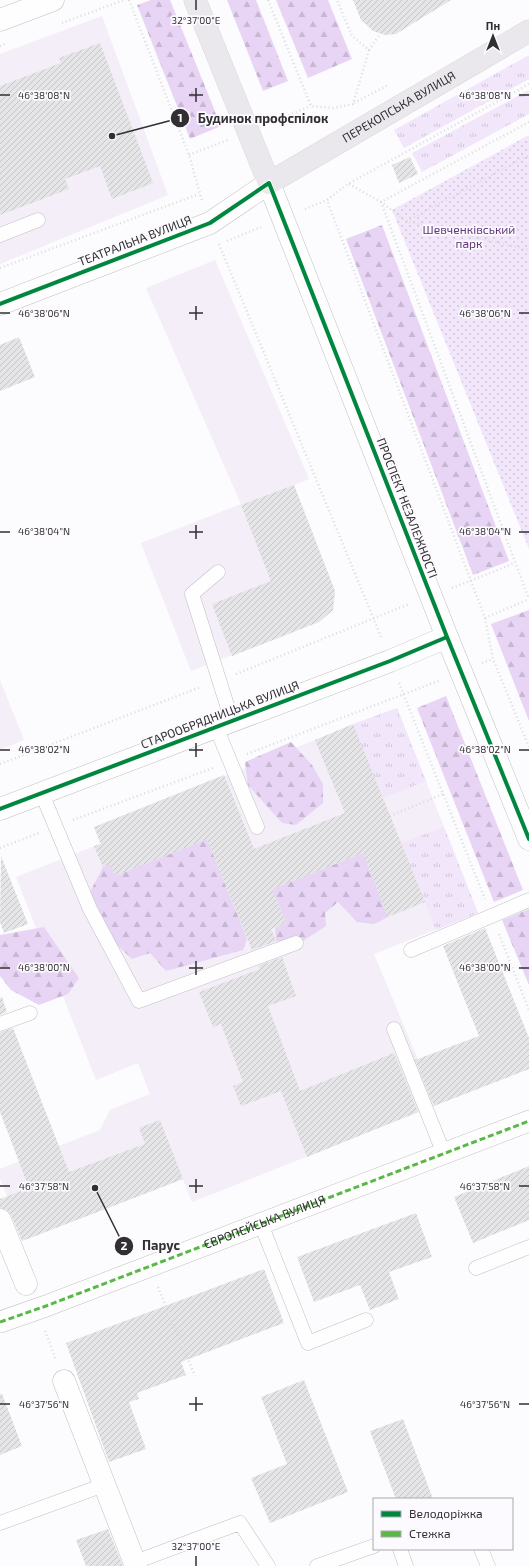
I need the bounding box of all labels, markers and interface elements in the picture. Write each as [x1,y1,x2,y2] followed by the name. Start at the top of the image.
[172,14,221,26] text: 32°37'00"E
[473,16,513,56] north arrow
[486,19,500,32] text: Пн
[339,68,458,145] street label: ПЕРЕКОПСЬКА ВУЛИЦЯ
[18,89,70,101] text: 46°38'08"N
[459,89,511,101] text: 46°38'08"N
[170,105,336,130] callout: Будинок профспілок
[177,110,183,124] text: 1
[198,110,329,126] text: Будинок профспілок
[76,212,193,268] street label: ТЕАТРАЛЬНА ВУЛИЦЯ
[423,222,515,250] park label: Шевченківський парк
[18,307,70,319] text: 46°38'06"N
[459,307,511,319] text: 46°38'06"N
[375,436,441,580] street label: ПРОСПЕКТ НЕЗАЛЕЖНОСТІ
[18,525,70,537] text: 46°38'04"N
[459,525,511,537] text: 46°38'04"N
[138,677,301,751] street label: СТАРООБРЯДНИЦЬКА ВУЛИЦЯ
[18,743,70,755] text: 46°38'02"N
[459,743,511,755] text: 46°38'02"N
[18,961,70,973] text: 46°38'00"N
[459,961,511,973] text: 46°38'00"N
[19,1180,69,1192] text: 46°37'58"N
[460,1180,510,1192] text: 46°37'58"N
[202,1192,327,1251] street label: ЄВРОПЕЙСЬКА ВУЛИЦЯ
[114,1233,188,1258] callout: Парус
[142,1237,180,1253] text: Парус
[121,1238,128,1252] text: 2
[19,1398,69,1410] text: 46°37'56"N
[460,1398,510,1410] text: 46°37'56"N
[373,1498,513,1550] legend
[409,1506,483,1520] text: Велодоріжка
[409,1526,451,1540] text: Стежка
[172,1540,221,1552] text: 32°37'00"E

